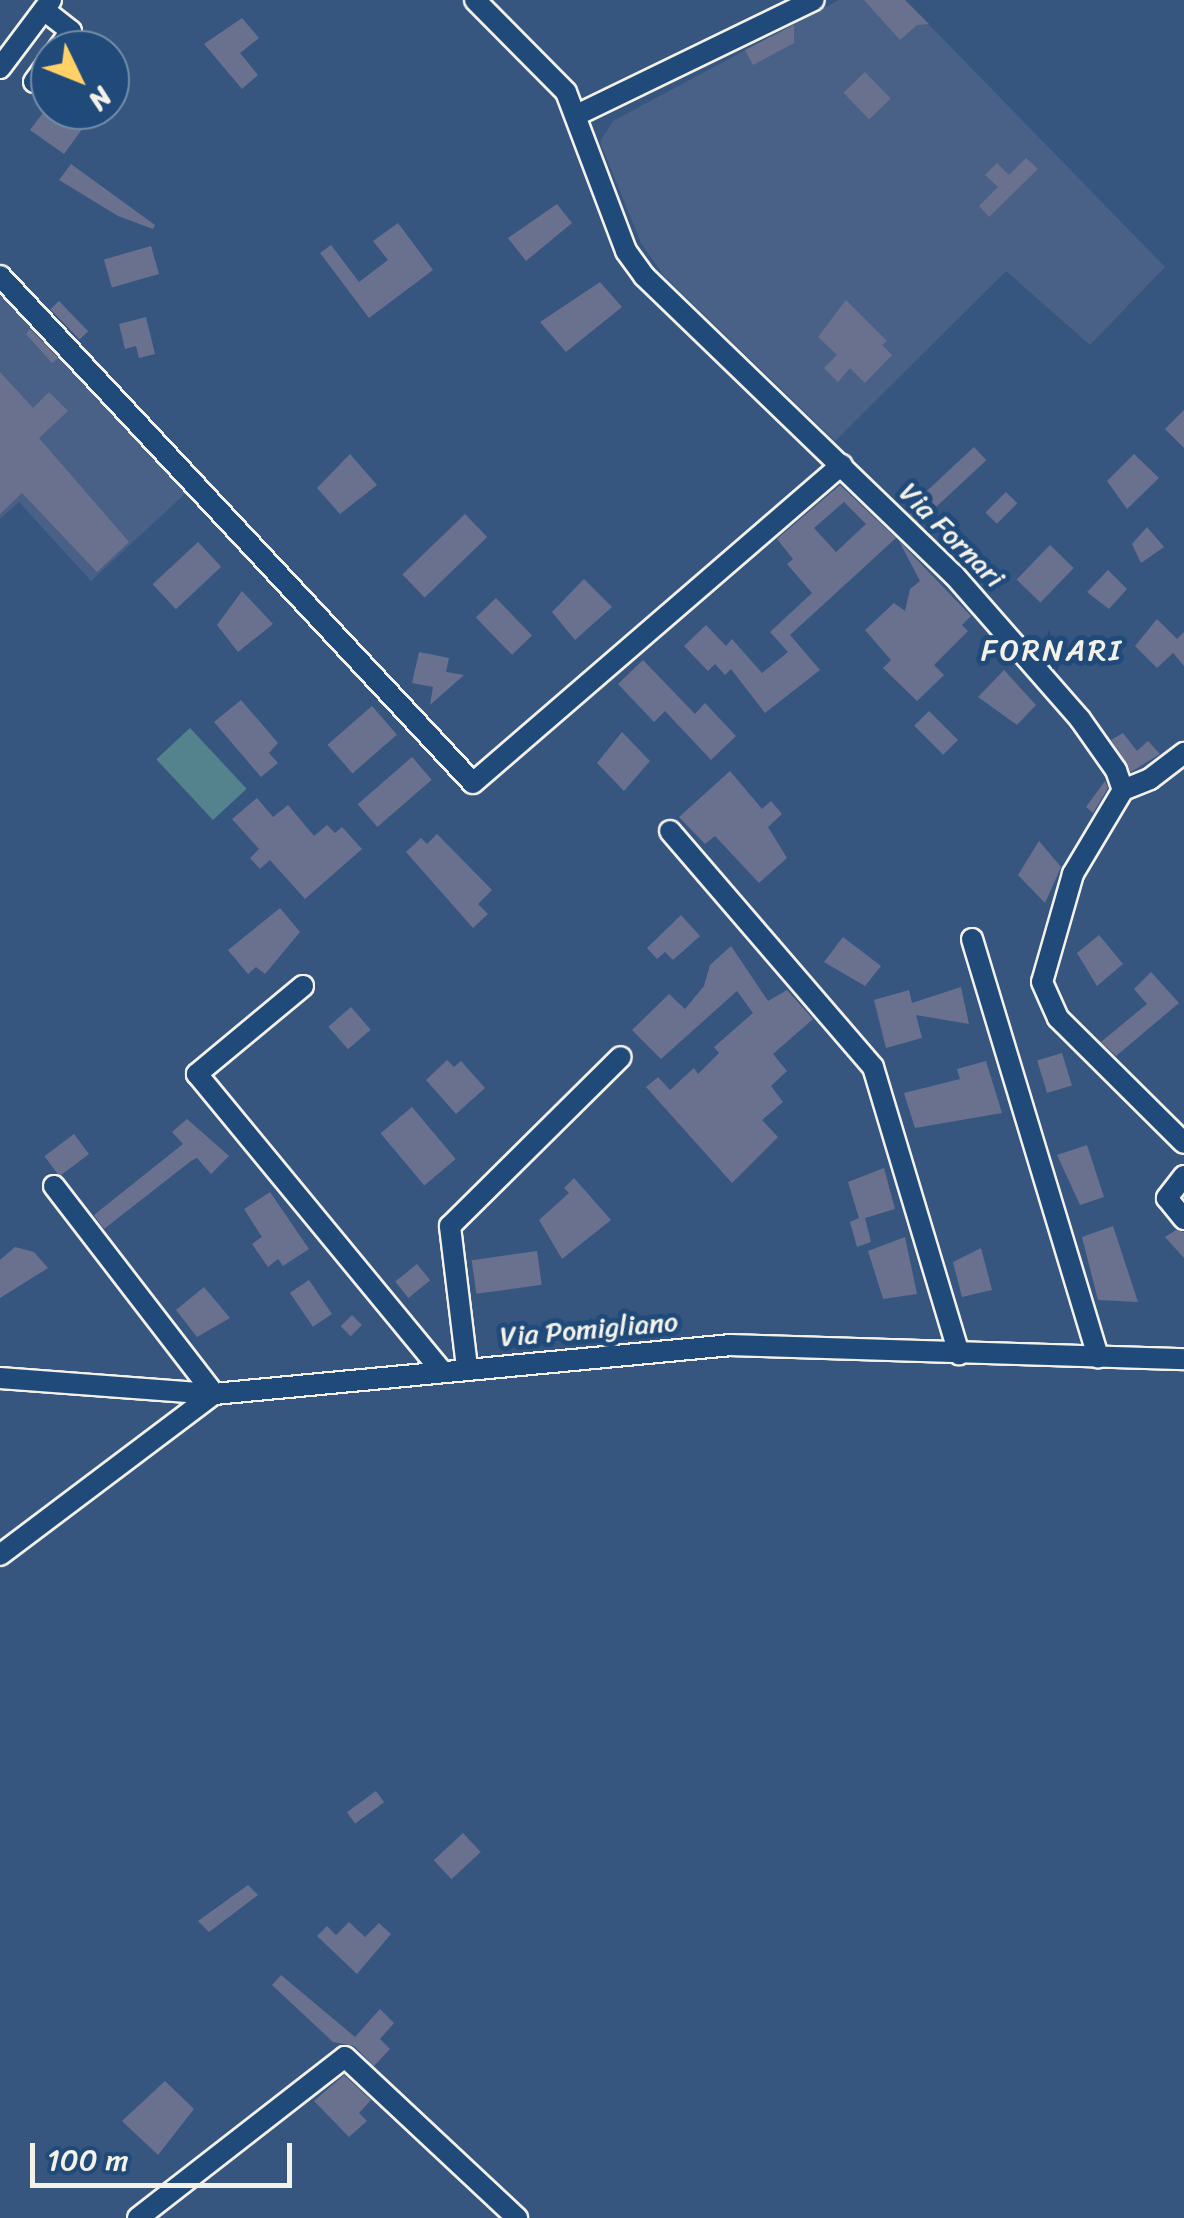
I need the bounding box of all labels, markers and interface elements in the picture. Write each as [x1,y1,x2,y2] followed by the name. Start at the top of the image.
[30,30,130,130] north arrow
[76,76,125,123] text: N
[892,475,1012,595] street label: Via Fornari
[982,632,1122,668] district label: FORNARI
[498,1304,680,1354] street label: Via Pomigliano
[35,2123,298,2185] scale bar
[47,2133,129,2187] text: 100 m

